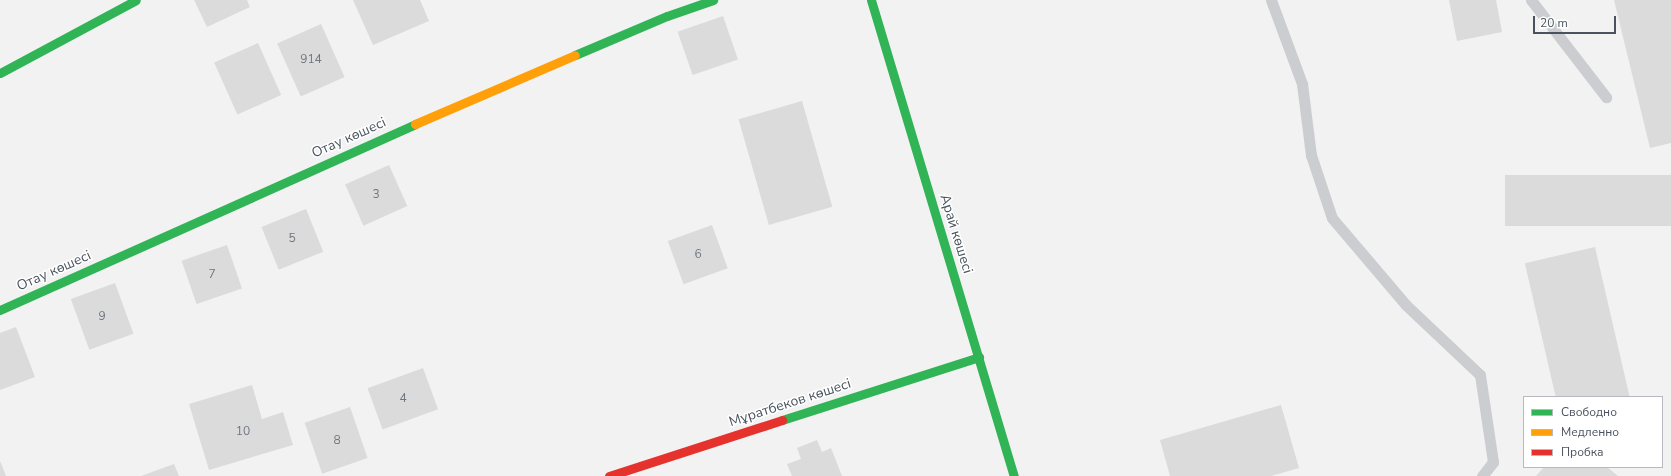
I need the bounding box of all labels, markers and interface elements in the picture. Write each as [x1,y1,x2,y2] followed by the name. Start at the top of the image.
[1535,8,1618,34] scale bar
[1540,15,1568,31] text: 20 m
[300,53,322,67] house number: 914
[309,114,389,162] street label: Отау көшесі
[372,188,380,202] house number: 3
[936,192,976,276] street label: Арай көшесі
[288,232,296,246] house number: 5
[14,247,94,295] street label: Отау көшесі
[694,248,702,262] house number: 6
[208,268,216,282] house number: 7
[98,310,106,324] house number: 9
[727,375,853,431] street label: Мұратбеков көшесі
[399,392,407,406] house number: 4
[1523,396,1663,468] legend
[1561,404,1617,420] text: Свободно
[1561,424,1619,440] text: Медленно
[236,425,250,439] house number: 10
[333,434,341,448] house number: 8
[1561,444,1604,460] text: Пробка

